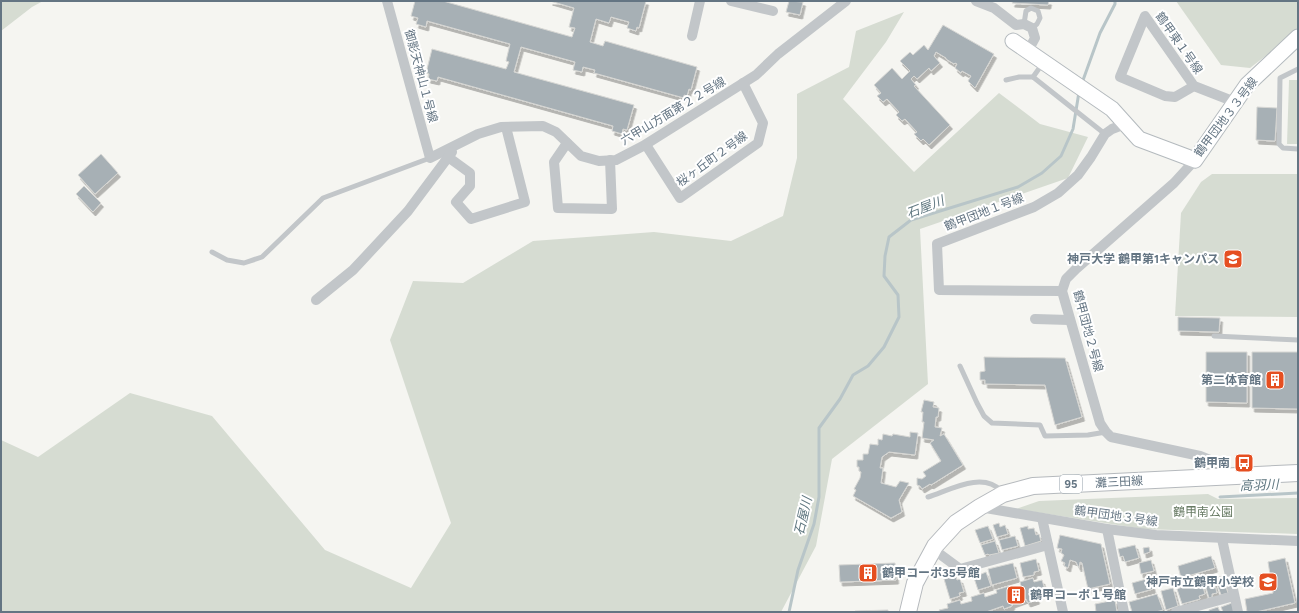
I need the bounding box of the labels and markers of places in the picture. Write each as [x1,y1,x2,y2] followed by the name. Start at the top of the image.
[1222,248,1244,270] school or university icon: 神戸大学 鶴甲第1キャンパス
[1067,252,1219,266] place label: 神戸大学 鶴甲第1キャンパス
[1264,369,1286,391] building icon: 第二体育館
[1201,373,1261,387] place label: 第二体育館
[1233,452,1255,474] bus stop icon: 鶴甲南
[1194,456,1230,470] place label: 鶴甲南
[857,562,879,584] building icon: 鶴甲コーポ35号館
[882,566,980,580] place label: 鶴甲コーポ35号館
[1257,571,1279,593] school or university icon: 神戸市立鶴甲小学校
[1146,575,1254,589] place label: 神戸市立鶴甲小学校
[1005,584,1027,606] building icon: 鶴甲コーポ１号館
[1030,588,1126,602] place label: 鶴甲コーポ１号館

